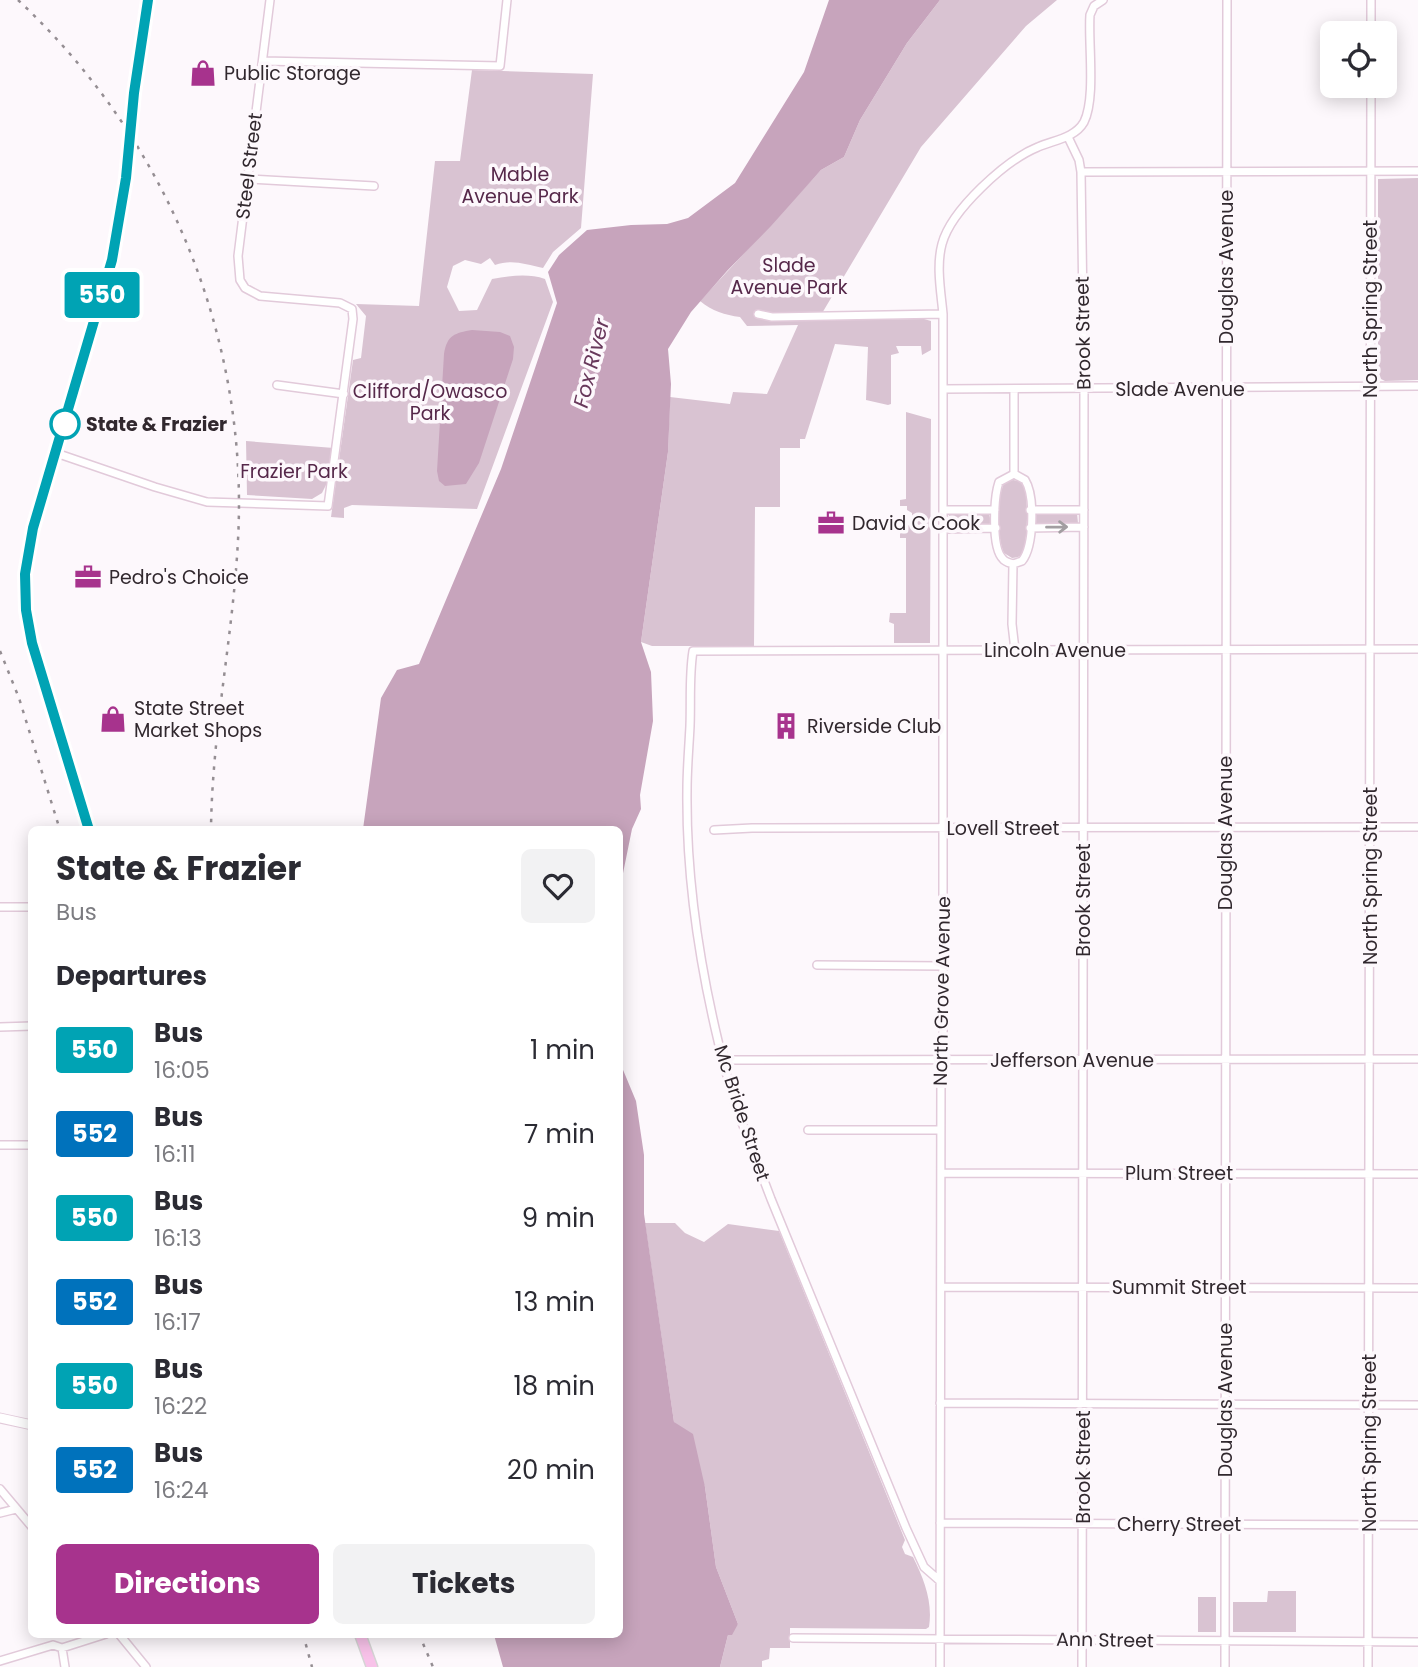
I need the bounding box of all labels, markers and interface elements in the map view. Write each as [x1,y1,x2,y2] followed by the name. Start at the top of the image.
[1320,21,1397,98] map controls
[1320,21,1397,98] button: locate
[188,58,218,88] shop icon: Public Storage
[224,60,361,87] place label: Public Storage
[229,111,269,221] street label: Steel Street
[461,161,579,210] park label: Mable Avenue Park
[1213,190,1240,344] street label: Douglas Avenue
[1357,220,1384,398] street label: North Spring Street
[730,252,848,301] park label: Slade Avenue Park
[62,272,142,318] line badge: 550
[1069,276,1097,390] street label: Brook Street
[79,278,125,311] text: 550
[566,314,616,411] water label: Fox River
[1115,376,1245,403] street label: Slade Avenue
[353,378,507,427] park label: Clifford/Owasco Park
[50,409,80,439] marker: State & Frazier
[86,411,227,438] place label: State & Frazier
[240,458,348,485] park label: Frazier Park
[816,508,846,538] office icon: David C Cook
[852,510,980,537] place label: David C Cook
[1045,520,1068,534] one-way arrow
[73,562,103,592] office icon: Pedro's Choice
[109,564,249,591] place label: Pedro's Choice
[984,637,1126,664] street label: Lincoln Avenue
[134,695,262,744] place label: State Street Market Shops
[98,704,128,734] shop icon: State Street Market Shops
[771,711,801,741] building icon: Riverside Club
[807,713,942,740] place label: Riverside Club
[1212,756,1239,910] street label: Douglas Avenue
[1357,787,1384,965] street label: North Spring Street
[947,815,1060,842] street label: Lovell Street
[1070,843,1097,957] street label: Brook Street
[56,845,301,892] text: State & Frazier
[521,849,595,923] button: heart
[56,896,97,928] text: Bus
[927,896,957,1086] street label: North Grove Avenue
[56,958,207,994] text: Departures
[154,1015,203,1051] text: Bus
[530,1032,595,1068] text: 1 min
[71,1033,118,1066] text: 550
[707,1041,777,1185] street label: Mc Bride Street
[990,1047,1154,1074] street label: Jefferson Avenue
[154,1054,210,1086] text: 16:05
[154,1099,203,1135] text: Bus
[524,1116,595,1152] text: 7 min
[72,1117,117,1150] text: 552
[154,1138,196,1170] text: 16:11
[1125,1160,1233,1187] street label: Plum Street
[154,1183,203,1219] text: Bus
[522,1200,595,1236] text: 9 min
[71,1201,118,1234] text: 550
[154,1222,202,1254] text: 16:13
[154,1267,203,1303] text: Bus
[1112,1274,1246,1301] street label: Summit Street
[515,1284,595,1320] text: 13 min
[72,1285,117,1318] text: 552
[154,1306,201,1338] text: 16:17
[1212,1323,1239,1477] street label: Douglas Avenue
[154,1351,203,1387] text: Bus
[1356,1354,1383,1532] street label: North Spring Street
[514,1368,595,1404] text: 18 min
[71,1369,118,1402] text: 550
[154,1390,207,1422] text: 16:22
[1070,1410,1097,1524] street label: Brook Street
[154,1435,203,1471] text: Bus
[507,1452,595,1488] text: 20 min
[72,1453,117,1486] text: 552
[154,1474,209,1506] text: 16:24
[1117,1511,1241,1538] street label: Cherry Street
[56,1544,319,1624] button: Directions
[333,1544,595,1624] button: Tickets
[1056,1626,1154,1654] street label: Ann Street

